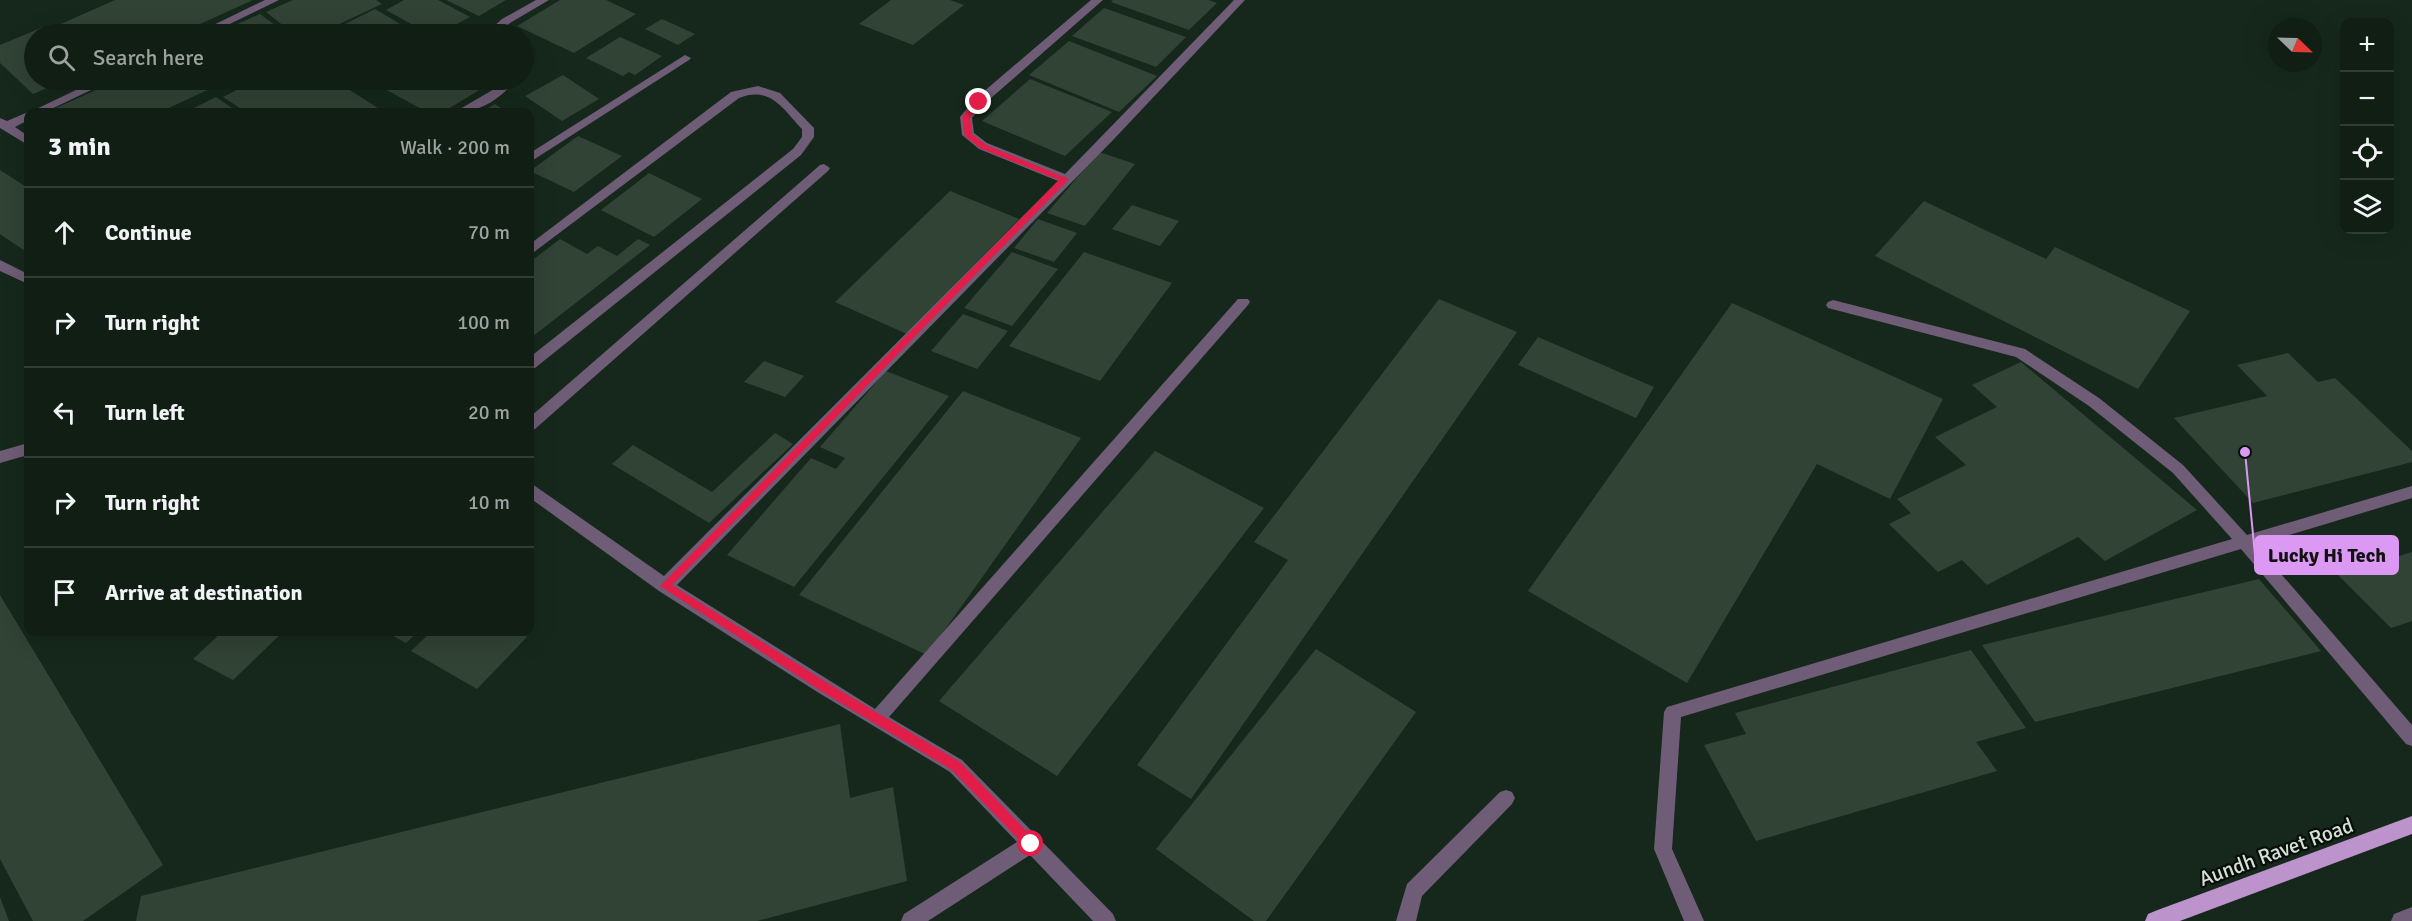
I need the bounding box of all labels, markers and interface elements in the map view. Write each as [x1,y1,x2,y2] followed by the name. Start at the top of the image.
[2268,18,2322,72] north arrow
[2340,18,2394,234] map controls
[2340,18,2394,72] button: +
[24,24,534,90] search box
[45,41,78,74] icon: search
[93,44,204,71] text: Search here
[2340,72,2394,126] button: −
[965,88,991,114] route end
[2340,126,2394,180] button: locate
[48,131,111,163] text: 3 min
[400,135,510,160] text: Walk · 200 m
[2340,180,2394,234] button: layers
[48,216,81,249] icon: ahead
[105,219,192,246] text: Continue
[468,220,510,245] text: 70 m
[48,306,81,339] icon: right
[105,309,200,336] text: Turn right
[457,310,510,335] text: 100 m
[48,396,81,429] icon: left
[105,399,185,426] text: Turn left
[468,400,510,425] text: 20 m
[48,486,81,519] icon: right
[105,489,200,516] text: Turn right
[468,490,510,515] text: 10 m
[2255,536,2398,574] callout: Lucky Hi Tech
[2268,543,2386,568] text: Lucky Hi Tech
[48,576,81,609] icon: arrive
[105,579,302,606] text: Arrive at destination
[2195,812,2357,892] street label: Aundh Ravet Road
[1017,830,1043,856] route start

